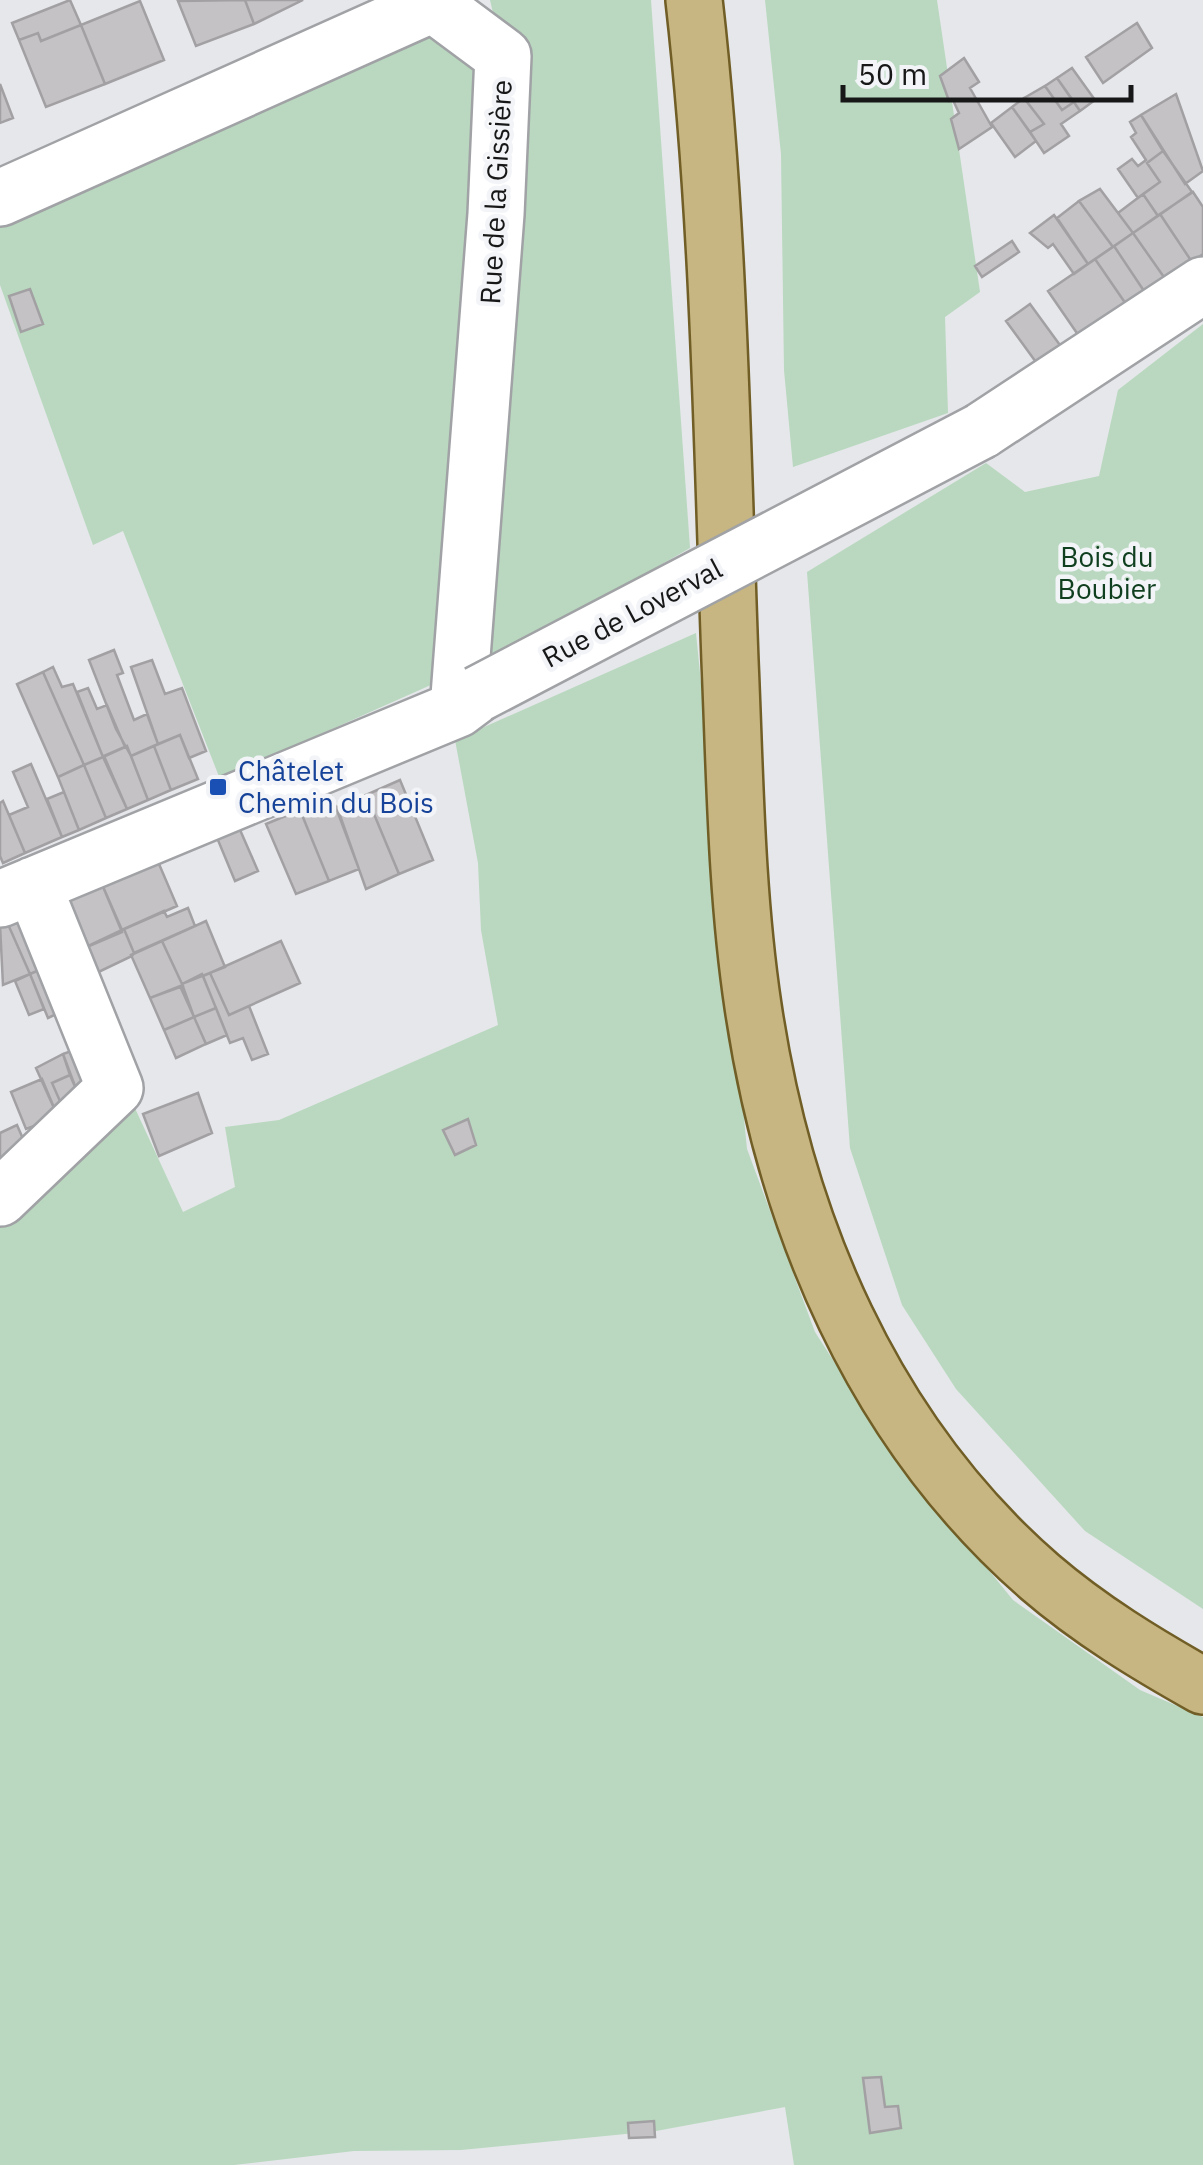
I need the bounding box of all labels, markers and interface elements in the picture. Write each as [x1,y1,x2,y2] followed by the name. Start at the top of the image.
[843,40,1130,102] scale bar
[858,54,927,93] text: 50 m
[471,79,520,305] street label: Rue de la Gissière
[1058,538,1156,607] park label: Bois du Boubier
[535,550,728,676] street label: Rue de Loverval
[238,752,434,821] place label: Châtelet Chemin du Bois
[207,776,229,798] marker: Châtelet Chemin du Bois

